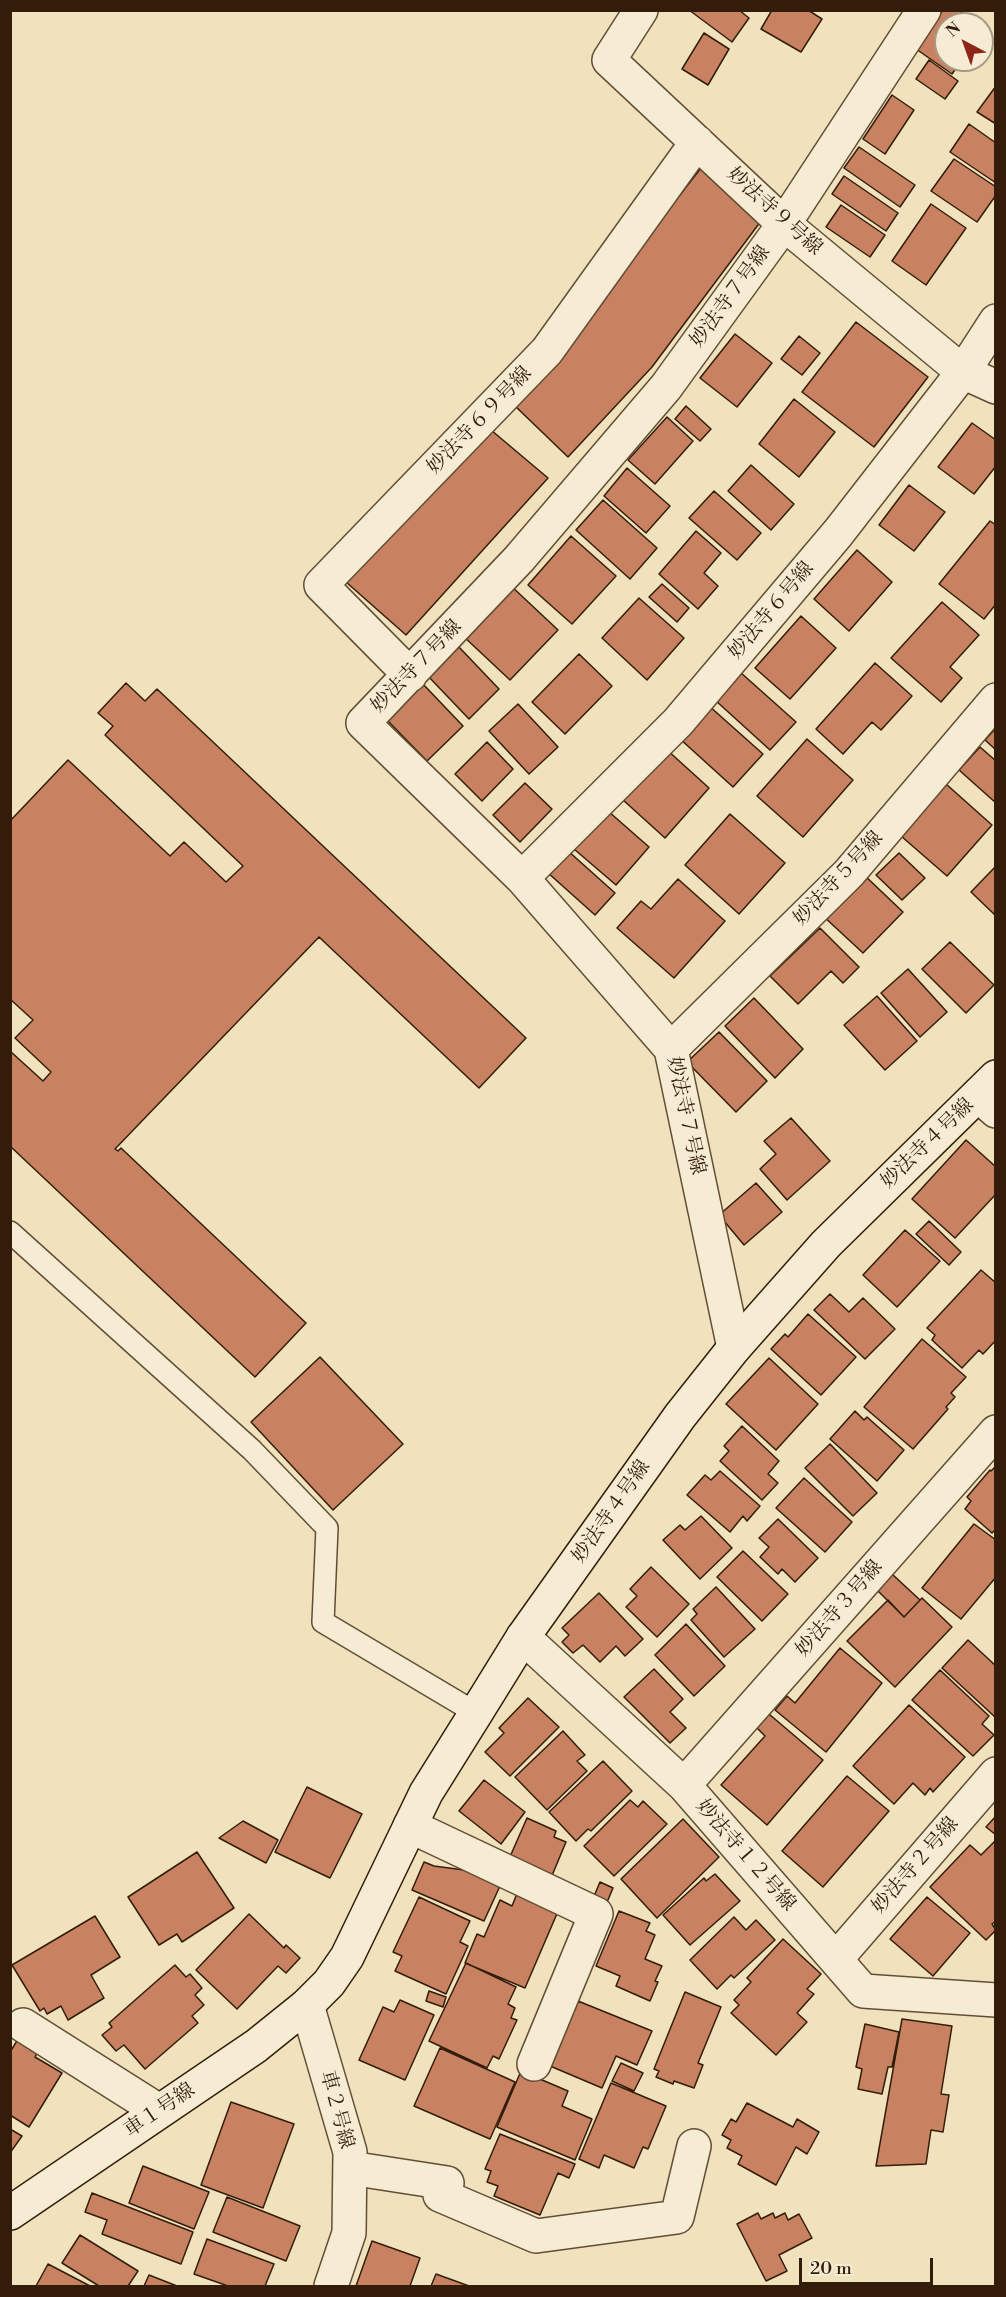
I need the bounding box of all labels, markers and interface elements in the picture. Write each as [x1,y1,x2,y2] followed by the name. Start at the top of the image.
[934,12,994,72] north arrow
[942,18,965,42] text: N
[721,163,827,261] street label: 妙法寺９号線
[686,241,776,353] street label: 妙法寺７号線
[423,362,537,480] street label: 妙法寺６９号線
[724,557,820,665] street label: 妙法寺６号線
[367,616,467,718] street label: 妙法寺７号線
[789,827,889,931] street label: 妙法寺５号線
[661,1055,709,1177] street label: 妙法寺７号線
[877,1094,979,1194] street label: 妙法寺４号線
[568,1456,656,1568] street label: 妙法寺４号線
[792,1556,888,1662] street label: 妙法寺３号線
[690,1795,800,1917] street label: 妙法寺１２号線
[868,1813,964,1919] street label: 妙法寺２号線
[314,2068,358,2152] street label: 車２号線
[120,2079,200,2143] street label: 車１号線
[802,2246,936,2284] scale bar
[810,2257,852,2280] text: 20 m

